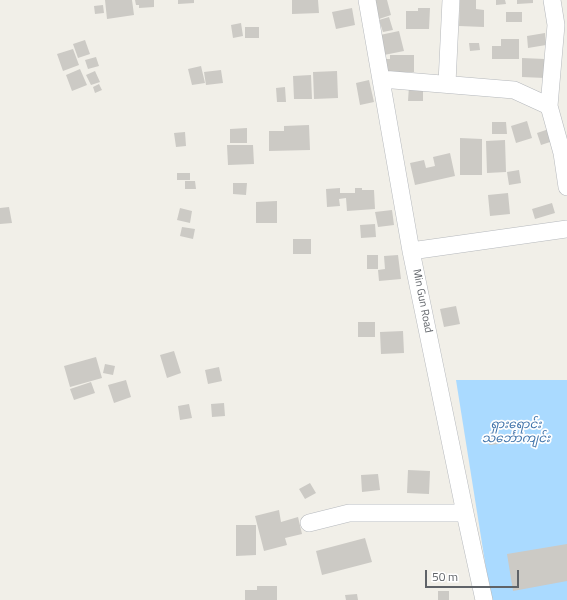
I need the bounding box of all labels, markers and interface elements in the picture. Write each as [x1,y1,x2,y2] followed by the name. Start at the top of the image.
[409,268,435,334] street label: Min Gun Road
[482,418,550,446] water label: ရှားရောင်း သင်္ဘောကျင်း
[427,562,521,588] scale bar
[432,567,458,586] text: 50 m

